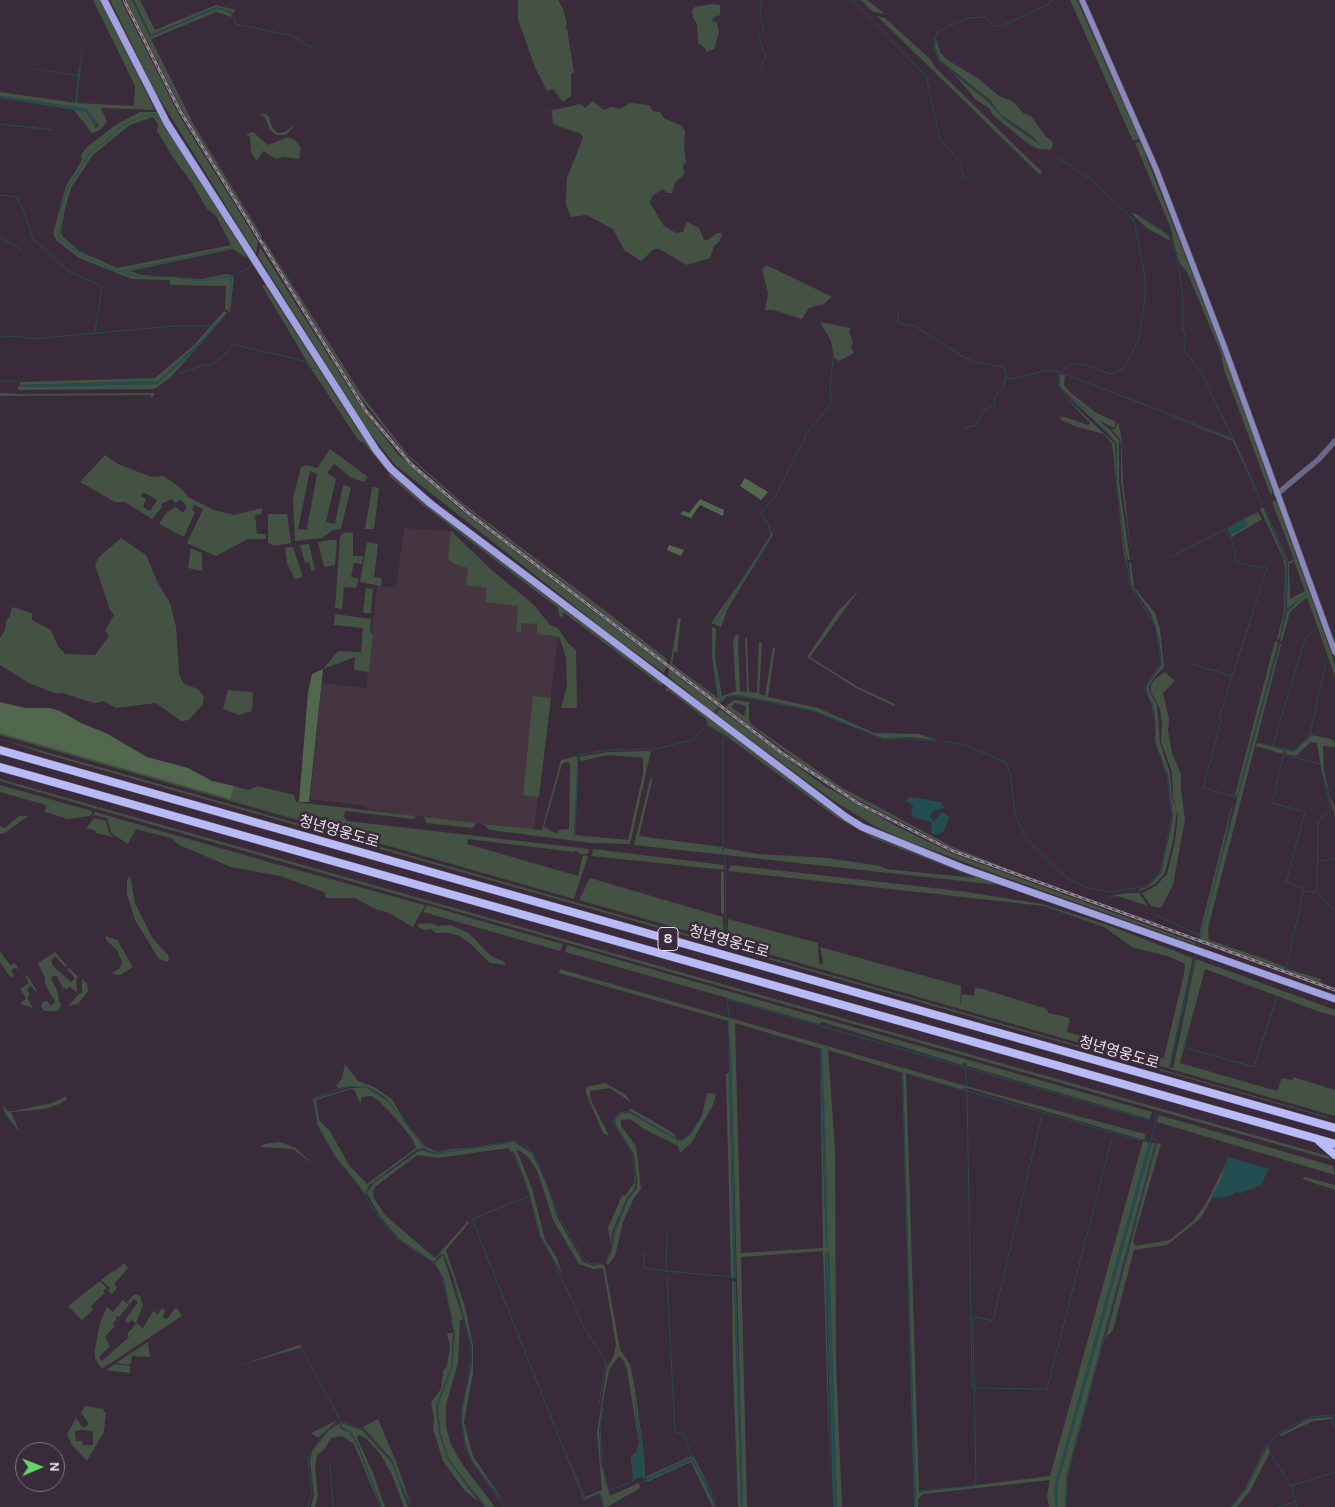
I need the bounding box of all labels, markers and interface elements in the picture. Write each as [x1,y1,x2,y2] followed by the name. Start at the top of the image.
[297,812,381,852] street label: 청년영웅도로
[687,922,771,962] street label: 청년영웅도로
[658,928,678,951] road number: 8
[1077,1033,1161,1073] street label: 청년영웅도로
[15,1442,65,1492] north arrow
[46,1462,63,1472] text: N

